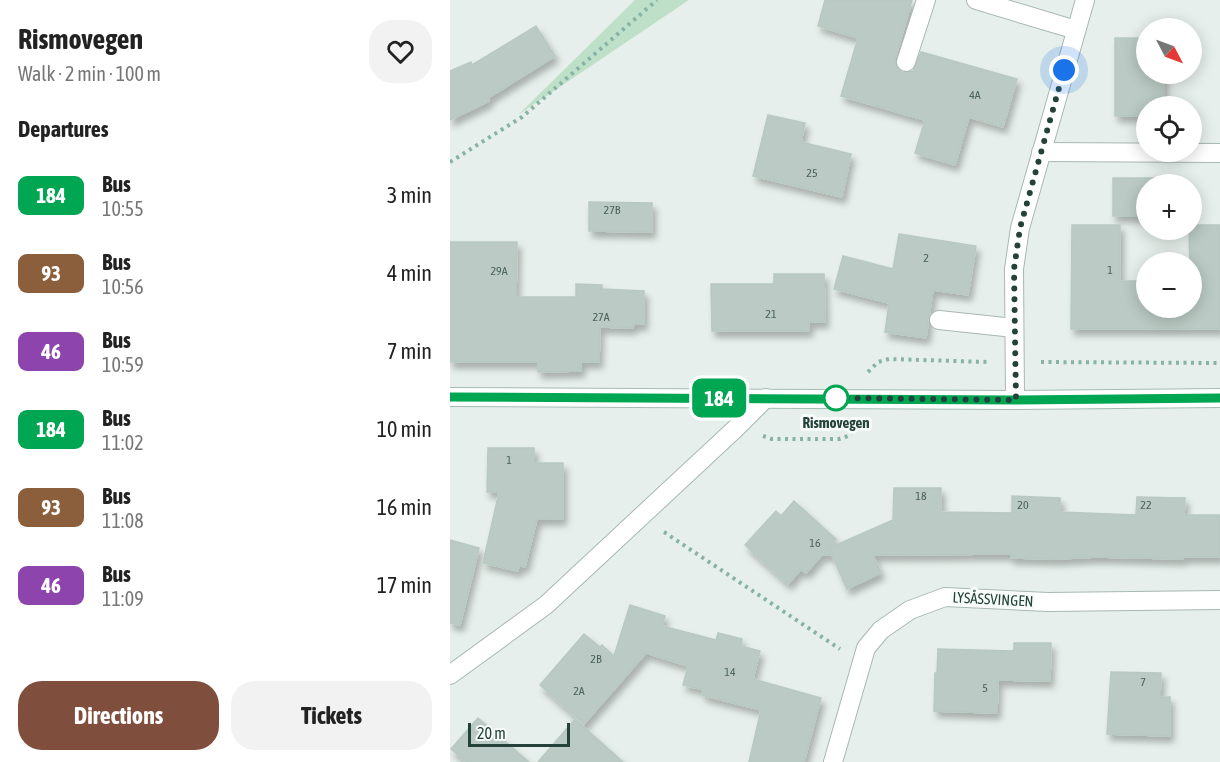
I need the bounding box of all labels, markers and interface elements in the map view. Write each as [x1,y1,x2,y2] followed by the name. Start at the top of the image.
[1136,18,1202,84] north arrow
[1136,18,1202,318] map controls
[369,20,432,83] button: heart
[18,23,143,55] text: Rismovegen
[1049,55,1079,85] your location
[18,62,161,85] text: Walk · 2 min · 100 m
[969,88,981,102] house number: 4A
[1136,96,1202,162] button: locate
[18,116,108,142] text: Departures
[806,166,818,180] house number: 25
[102,171,131,197] text: Bus
[1136,174,1202,240] button: +
[387,182,432,208] text: 3 min
[36,183,66,207] text: 184
[102,197,144,220] text: 10:55
[604,203,621,217] house number: 27B
[102,249,131,275] text: Bus
[923,251,929,265] house number: 2
[1136,252,1202,318] button: −
[387,260,432,286] text: 4 min
[41,261,61,285] text: 93
[1107,263,1113,277] house number: 1
[490,264,508,278] house number: 29A
[102,275,144,298] text: 10:56
[765,307,777,321] house number: 21
[592,310,610,324] house number: 27A
[102,327,131,353] text: Bus
[387,338,432,364] text: 7 min
[41,339,61,363] text: 46
[102,353,144,376] text: 10:59
[684,378,754,418] line badge: 184
[823,385,849,411] marker: Rismovegen
[704,386,734,410] text: 184
[102,405,131,431] text: Bus
[802,414,870,431] place label: Rismovegen
[377,416,432,442] text: 10 min
[36,417,66,441] text: 184
[102,431,144,454] text: 11:02
[506,453,512,467] house number: 1
[102,483,131,509] text: Bus
[915,489,927,503] house number: 18
[377,494,432,520] text: 16 min
[41,495,61,519] text: 93
[1017,498,1029,512] house number: 20
[1140,498,1152,512] house number: 22
[102,509,144,532] text: 11:08
[809,536,821,550] house number: 16
[102,561,131,587] text: Bus
[377,572,432,598] text: 17 min
[41,573,61,597] text: 46
[102,587,144,610] text: 11:09
[952,588,1034,610] street label: LYSÅSSVINGEN
[590,652,602,666] house number: 2B
[724,665,736,679] house number: 14
[1140,675,1146,689] house number: 7
[18,681,219,750] button: Directions
[231,681,432,750] button: Tickets
[982,681,988,695] house number: 5
[573,684,585,698] house number: 2A
[468,720,570,748] scale bar
[477,724,506,742] text: 20 m

